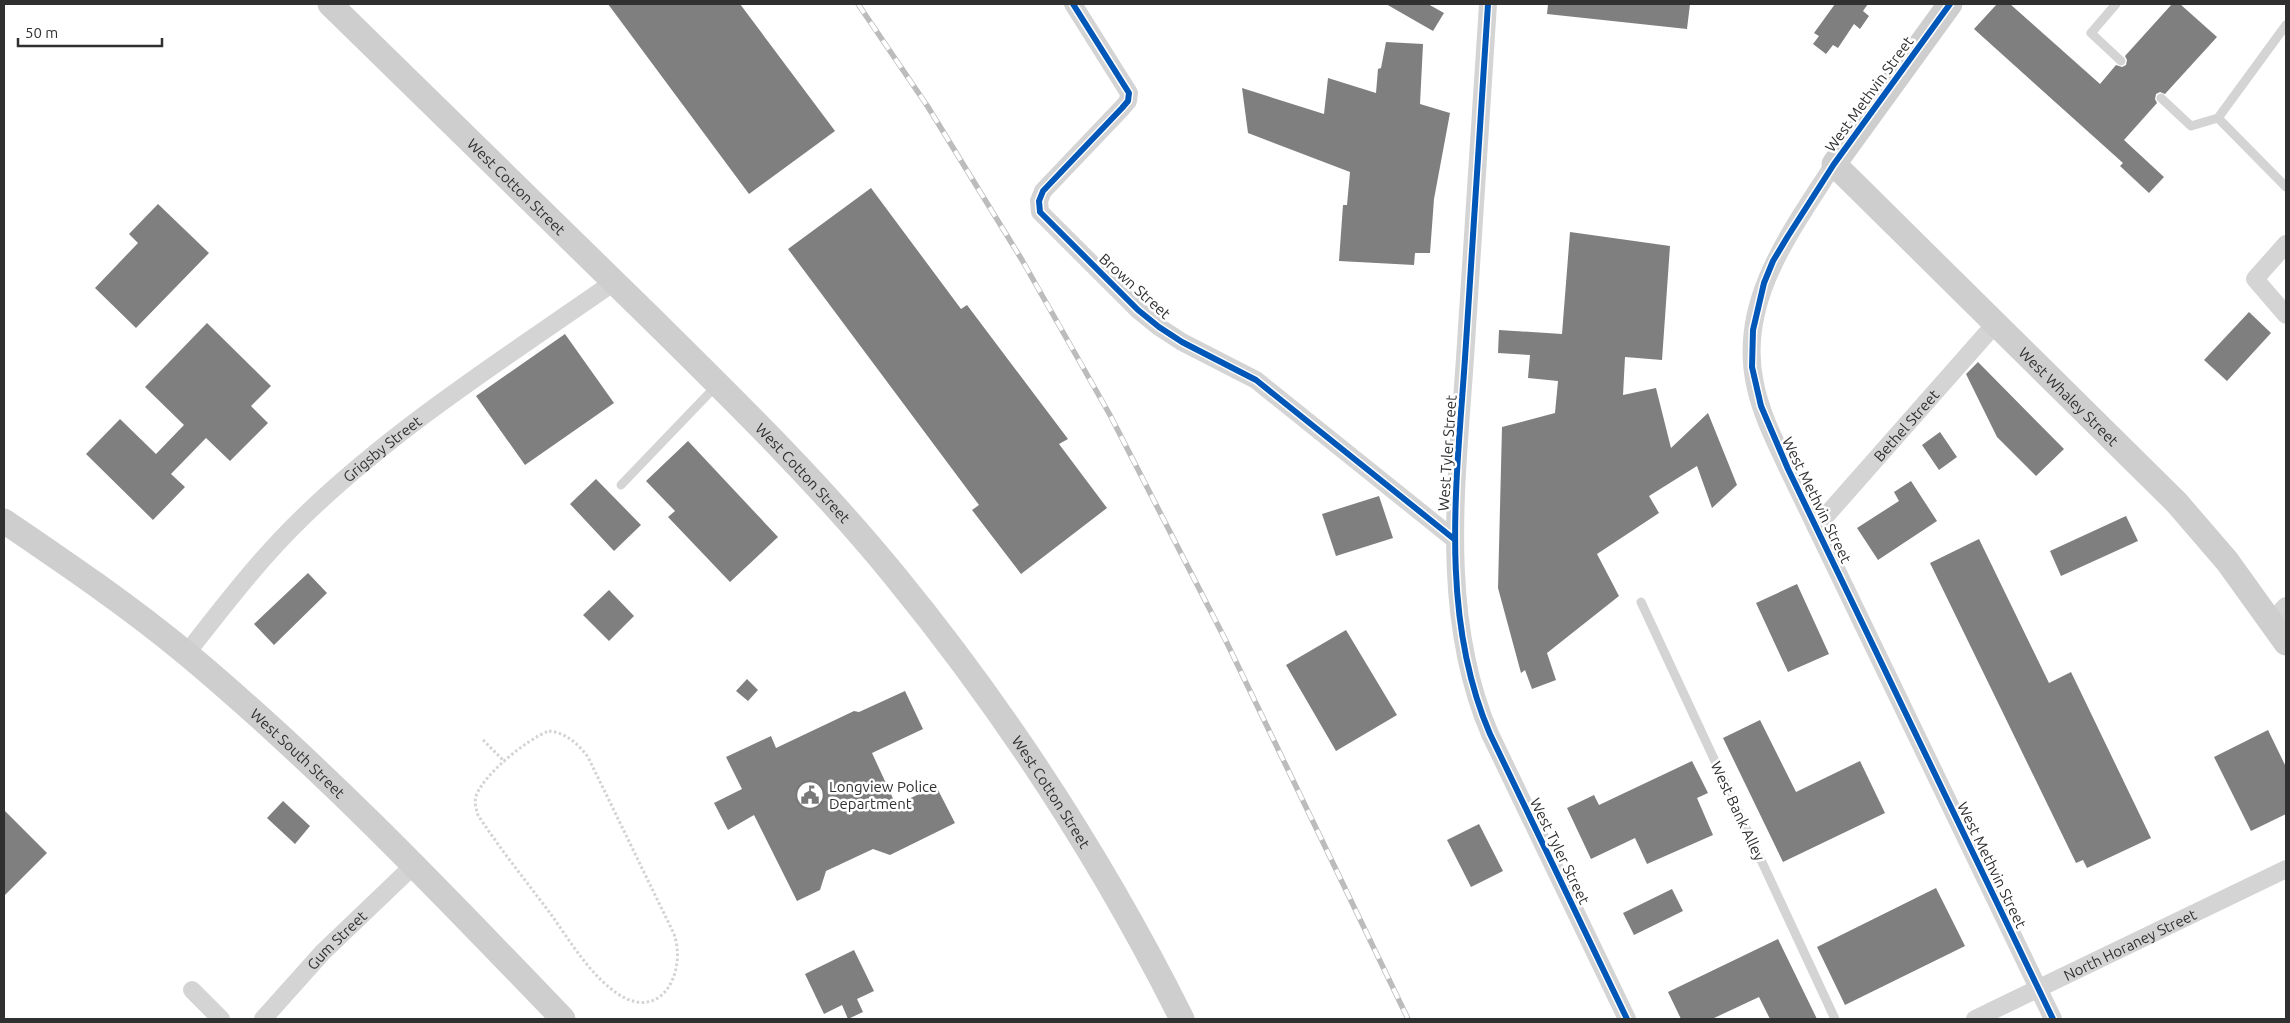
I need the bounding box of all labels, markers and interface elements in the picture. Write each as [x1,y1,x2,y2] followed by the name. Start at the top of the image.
[18,15,161,47] scale bar
[25,24,58,41] text: 50 m
[1821,33,1917,155] street label: West Methvin Street
[464,135,569,238] street label: West Cotton Street
[1096,250,1174,322] street label: Brown Street
[2016,344,2122,449] street label: West Whaley Street
[1870,386,1942,464] street label: Bethel Street
[1434,394,1460,512] street label: West Tyler Street
[339,412,425,485] street label: Grigsby Street
[752,419,854,526] street label: West Cotton Street
[1779,434,1855,566] street label: West Methvin Street
[247,705,349,801] street label: West South Street
[1009,732,1094,851] street label: West Cotton Street
[1708,759,1768,863] street label: West Bank Alley
[829,778,937,812] place label: Longview Police Department
[795,780,825,810] public building icon: Longview Police Department
[1527,795,1593,907] street label: West Tyler Street
[1954,799,2030,931] street label: West Methvin Street
[2061,905,2199,983] street label: North Horaney Street
[303,907,370,973] street label: Gum Street

